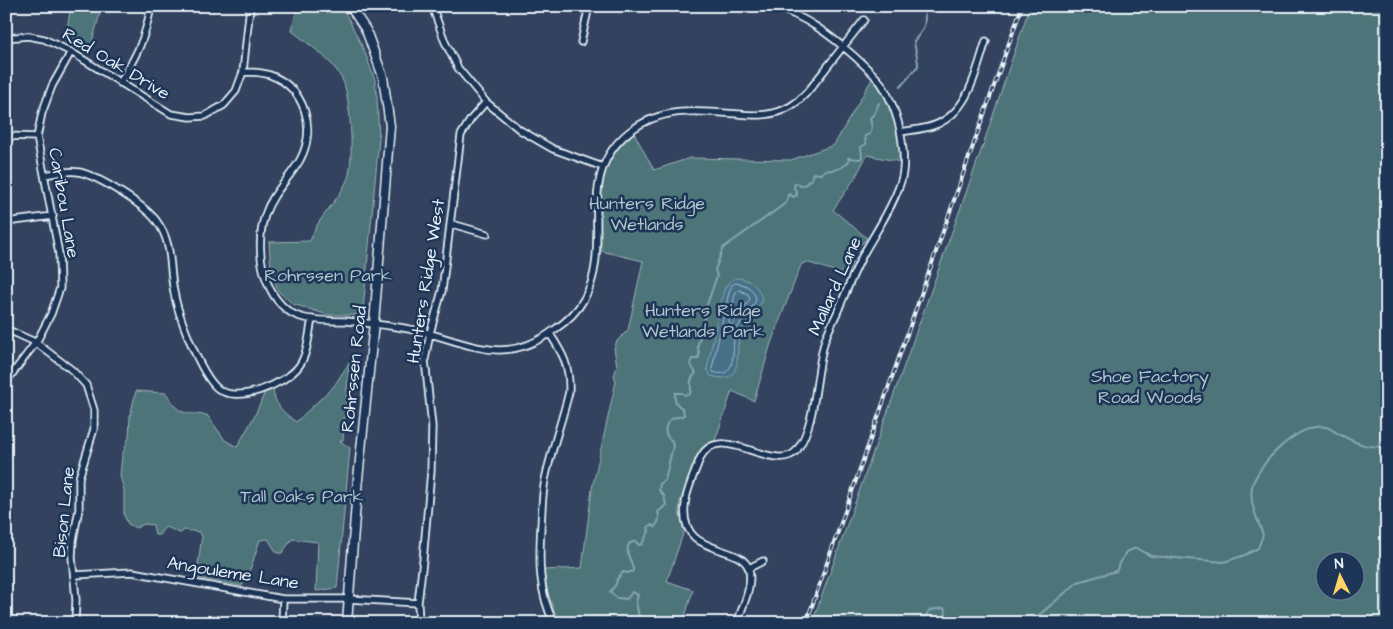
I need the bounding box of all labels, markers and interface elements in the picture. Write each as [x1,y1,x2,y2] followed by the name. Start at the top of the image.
[57,22,175,106] street label: Red Oak Drive
[42,146,86,260] street label: Caribou Lane
[589,191,705,237] park label: Hunters Ridge Wetlands
[401,196,452,365] street label: Hunters Ridge West
[802,232,868,339] street label: Mallard Lane
[264,263,392,288] park label: Rohrssen Park
[642,298,764,344] park label: Hunters Ridge Wetlands Park
[335,304,373,434] street label: Rohrssen Road
[1091,364,1209,410] park label: Shoe Factory Road Woods
[47,465,81,559] street label: Bison Lane
[240,484,364,509] park label: Tall Oaks Park
[165,550,301,597] street label: Angouleme Lane
[1316,552,1366,602] north arrow
[1334,554,1344,574] text: N

